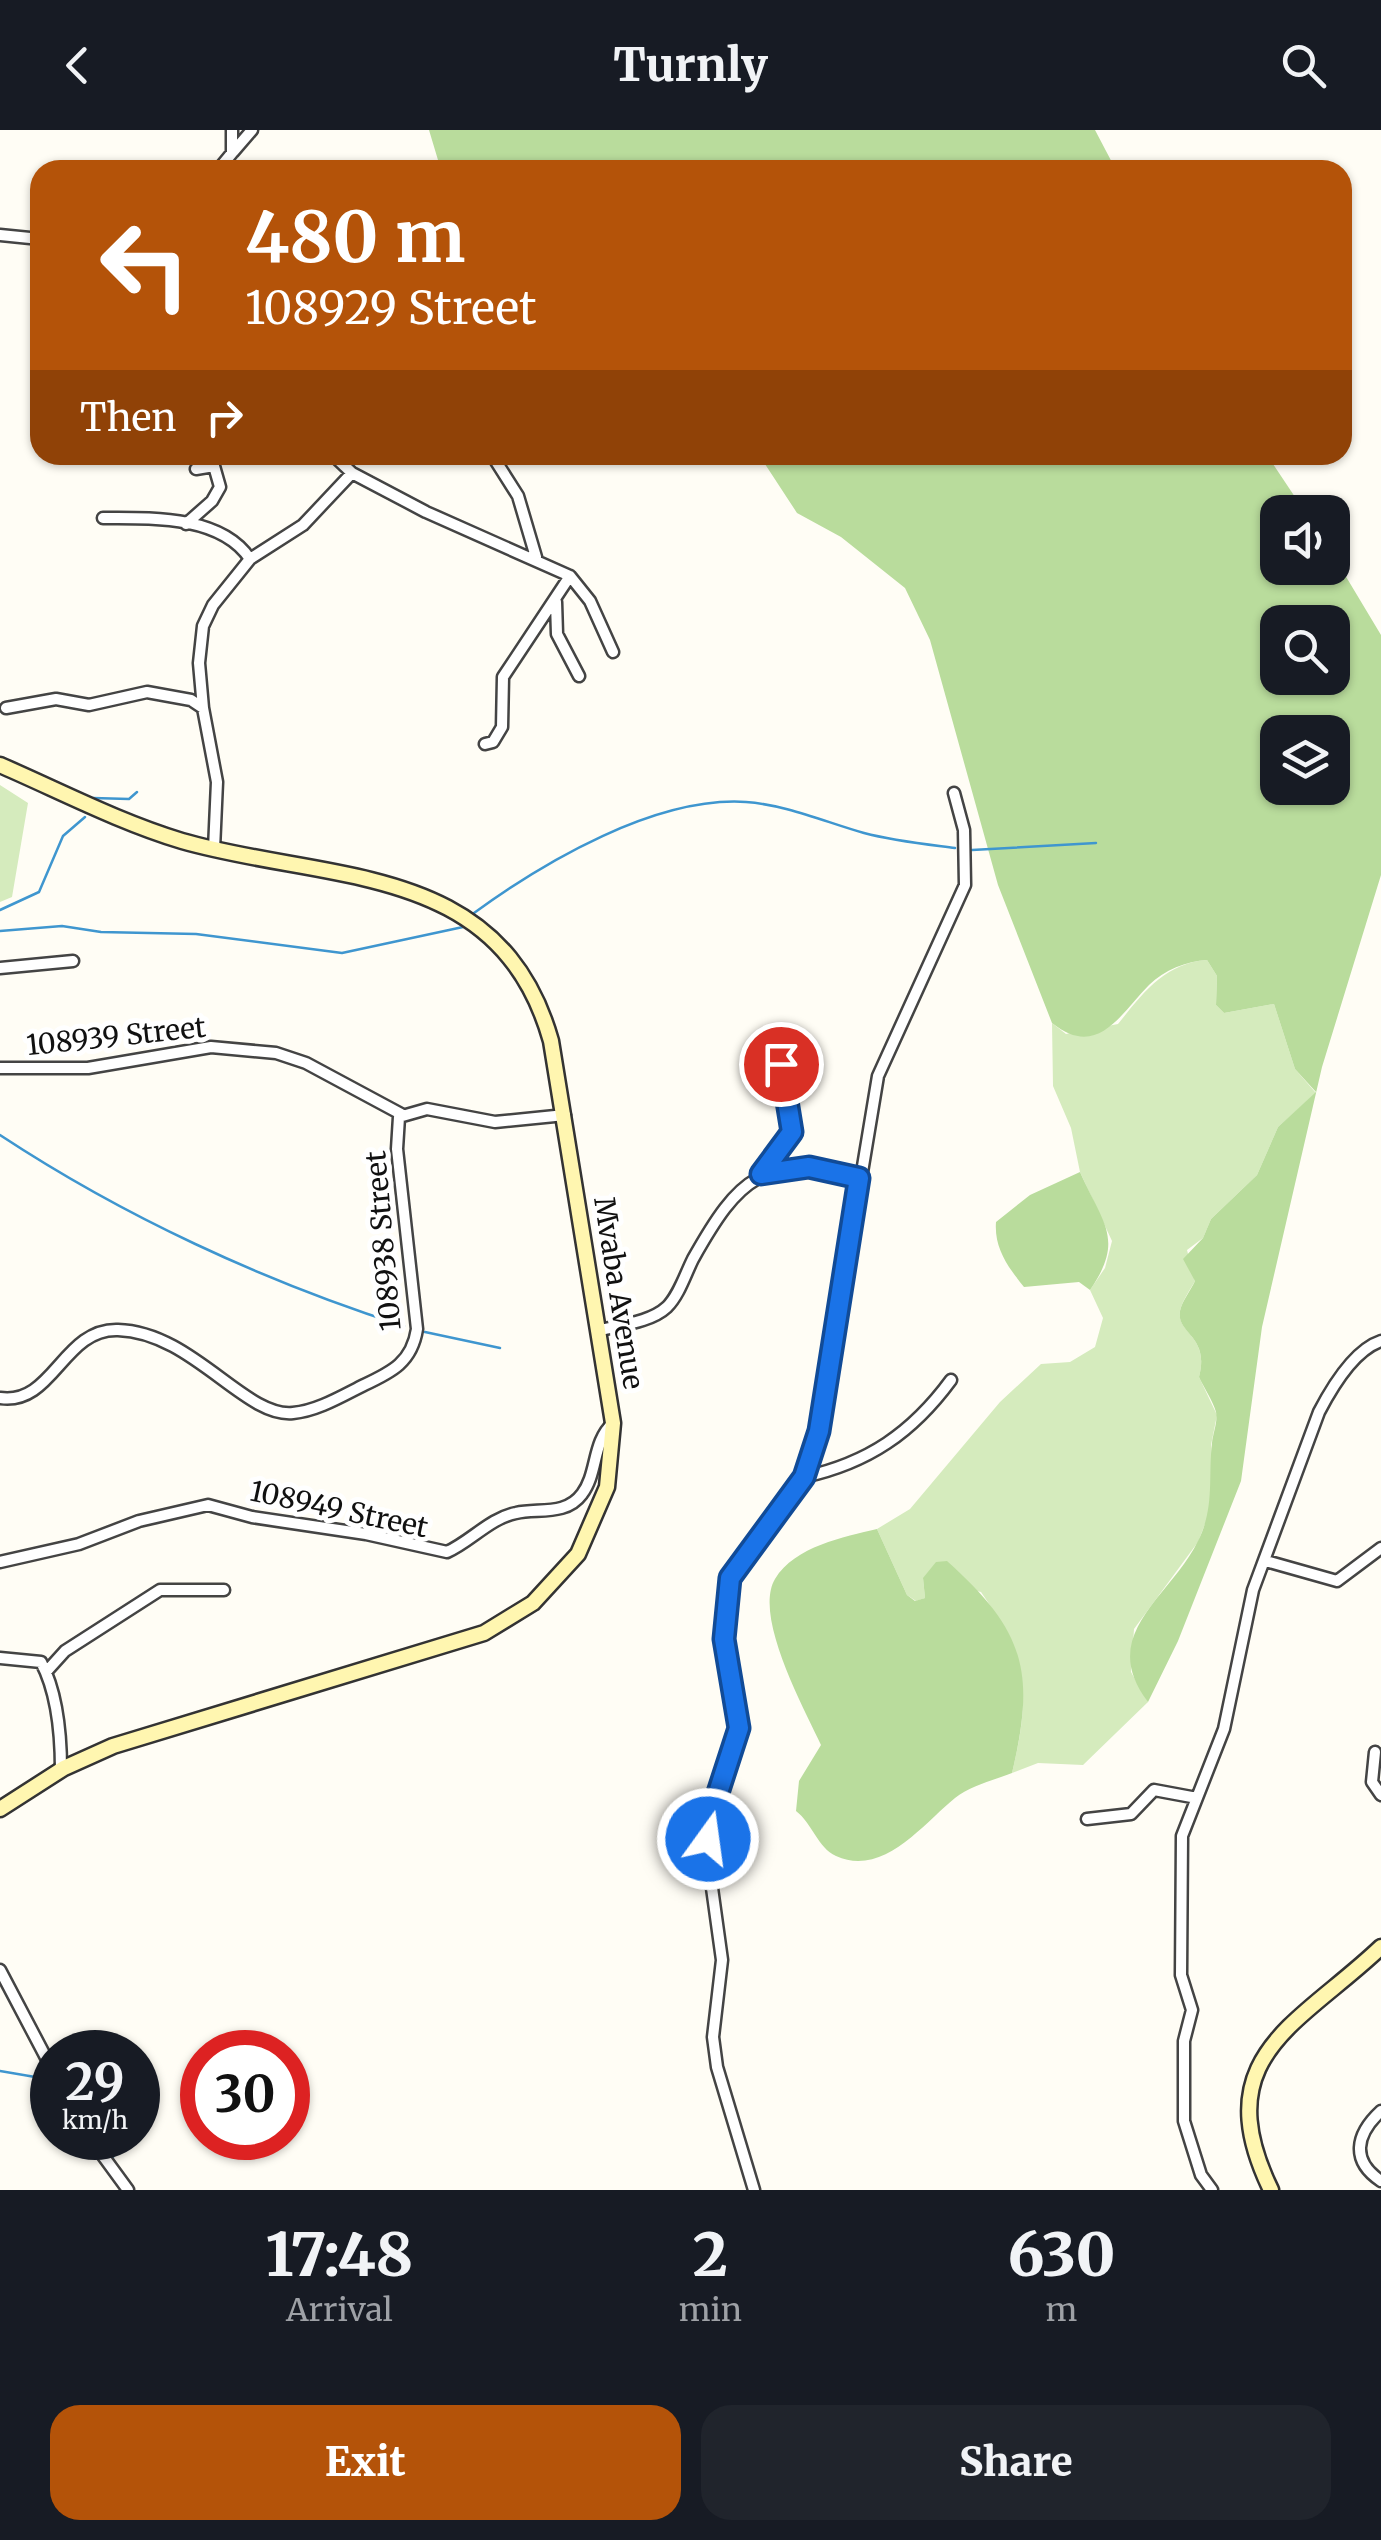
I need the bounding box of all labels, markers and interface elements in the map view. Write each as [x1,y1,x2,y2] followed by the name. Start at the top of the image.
[613,37,768,93] text: Turnly
[50,38,105,93] icon: back
[1276,38,1331,93] icon: search
[245,193,466,281] text: 480 m
[80,200,210,330] icon: left
[245,280,536,336] text: 108929 Street
[197,390,252,445] icon: right
[80,394,177,441] text: Then
[1260,495,1350,805] map controls
[1260,495,1350,585] button: sound
[1260,605,1350,695] button: search
[1260,715,1350,805] button: layers
[24,1009,208,1063] street label: 108939 Street
[739,1022,824,1107] pin
[754,1037,809,1092] icon: arrive
[357,1149,409,1332] street label: 108938 Street
[586,1194,652,1392] street label: Mvaba Avenue
[247,1473,431,1545] street label: 108949 Street
[656,1787,760,1891] position arrow
[180,2030,310,2160] speed limit sign: 30
[65,2051,125,2114] text: 29
[62,2104,128,2136] text: km/h
[265,2217,413,2292] text: 17:48
[693,2217,728,2292] text: 2
[1007,2217,1116,2292] text: 630
[286,2290,393,2330] text: Arrival
[679,2290,742,2330] text: min
[1046,2290,1077,2330] text: m
[50,2405,681,2520] button: Exit
[701,2405,1331,2520] button: Share

